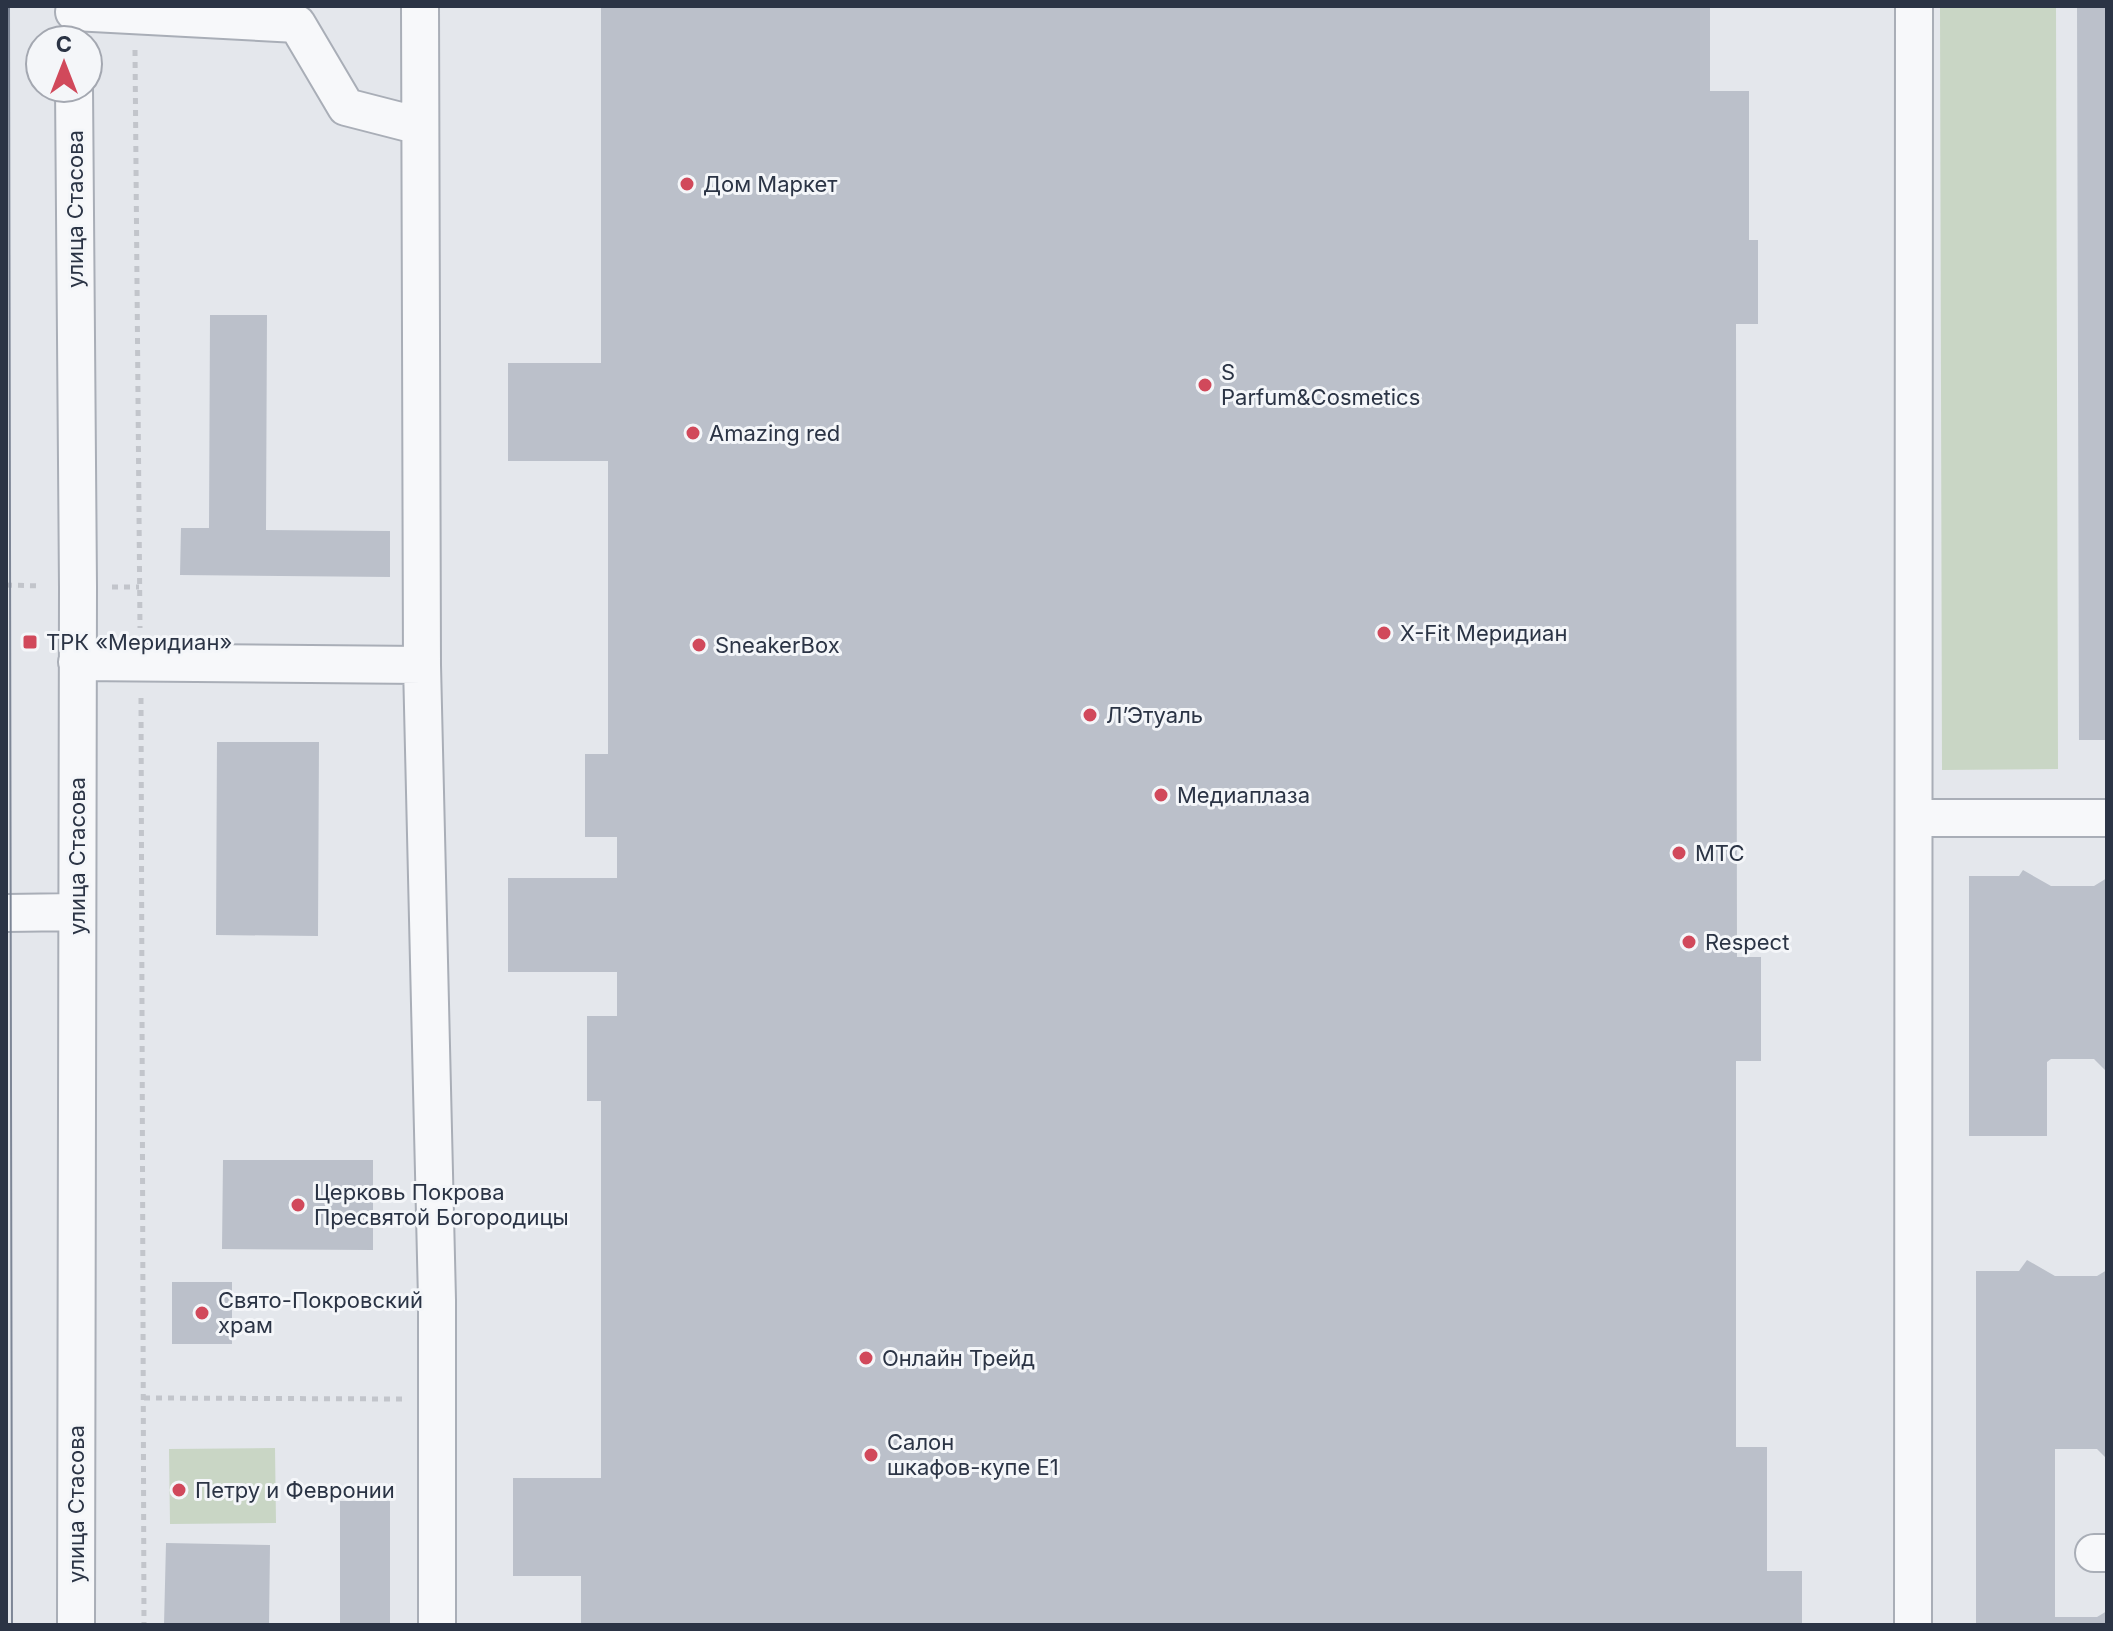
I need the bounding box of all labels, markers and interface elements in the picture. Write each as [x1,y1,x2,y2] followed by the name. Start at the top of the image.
[24,24,104,104] north arrow
[56,31,72,57] text: С
[62,130,88,288] street label: улица Стасова
[703,171,838,197] place label: Дом Маркет
[678,175,696,193] marker: Дом Маркет
[1221,359,1420,410] place label: S Parfum&Cosmetics
[1196,376,1214,394] marker: S Parfum&Cosmetics
[709,420,840,446] place label: Amazing red
[684,424,702,442] marker: Amazing red
[1400,620,1567,646] place label: X-Fit Меридиан
[1375,624,1393,642] marker: X-Fit Меридиан
[46,629,232,655] place label: ТРК «Меридиан»
[715,632,840,658] place label: SneakerBox
[21,633,39,651] marker: ТРК «Меридиан»
[690,636,708,654] marker: SneakerBox
[1106,702,1203,728] place label: Л’Этуаль
[1081,706,1099,724] marker: Л’Этуаль
[64,777,90,935] street label: улица Стасова
[1177,782,1310,808] place label: Медиаплаза
[1152,786,1170,804] marker: Медиаплаза
[1695,840,1745,866] place label: МТС
[1670,844,1688,862] marker: МТС
[1705,929,1789,955] place label: Respect
[1680,933,1698,951] marker: Respect
[314,1179,569,1230] place label: Церковь Покрова Пресвятой Богородицы
[289,1196,307,1214] marker: Церковь Покрова Пресвятой Богородицы
[218,1287,423,1338] place label: Свято-Покровский храм
[193,1304,211,1322] marker: Свято-Покровский храм
[882,1345,1035,1371] place label: Онлайн Трейд
[857,1349,875,1367] marker: Онлайн Трейд
[63,1425,89,1583] street label: улица Стасова
[887,1429,1059,1480] place label: Салон шкафов-купе Е1
[862,1446,880,1464] marker: Салон шкафов-купе Е1
[195,1477,395,1503] place label: Петру и Февронии
[170,1481,188,1499] marker: Петру и Февронии

